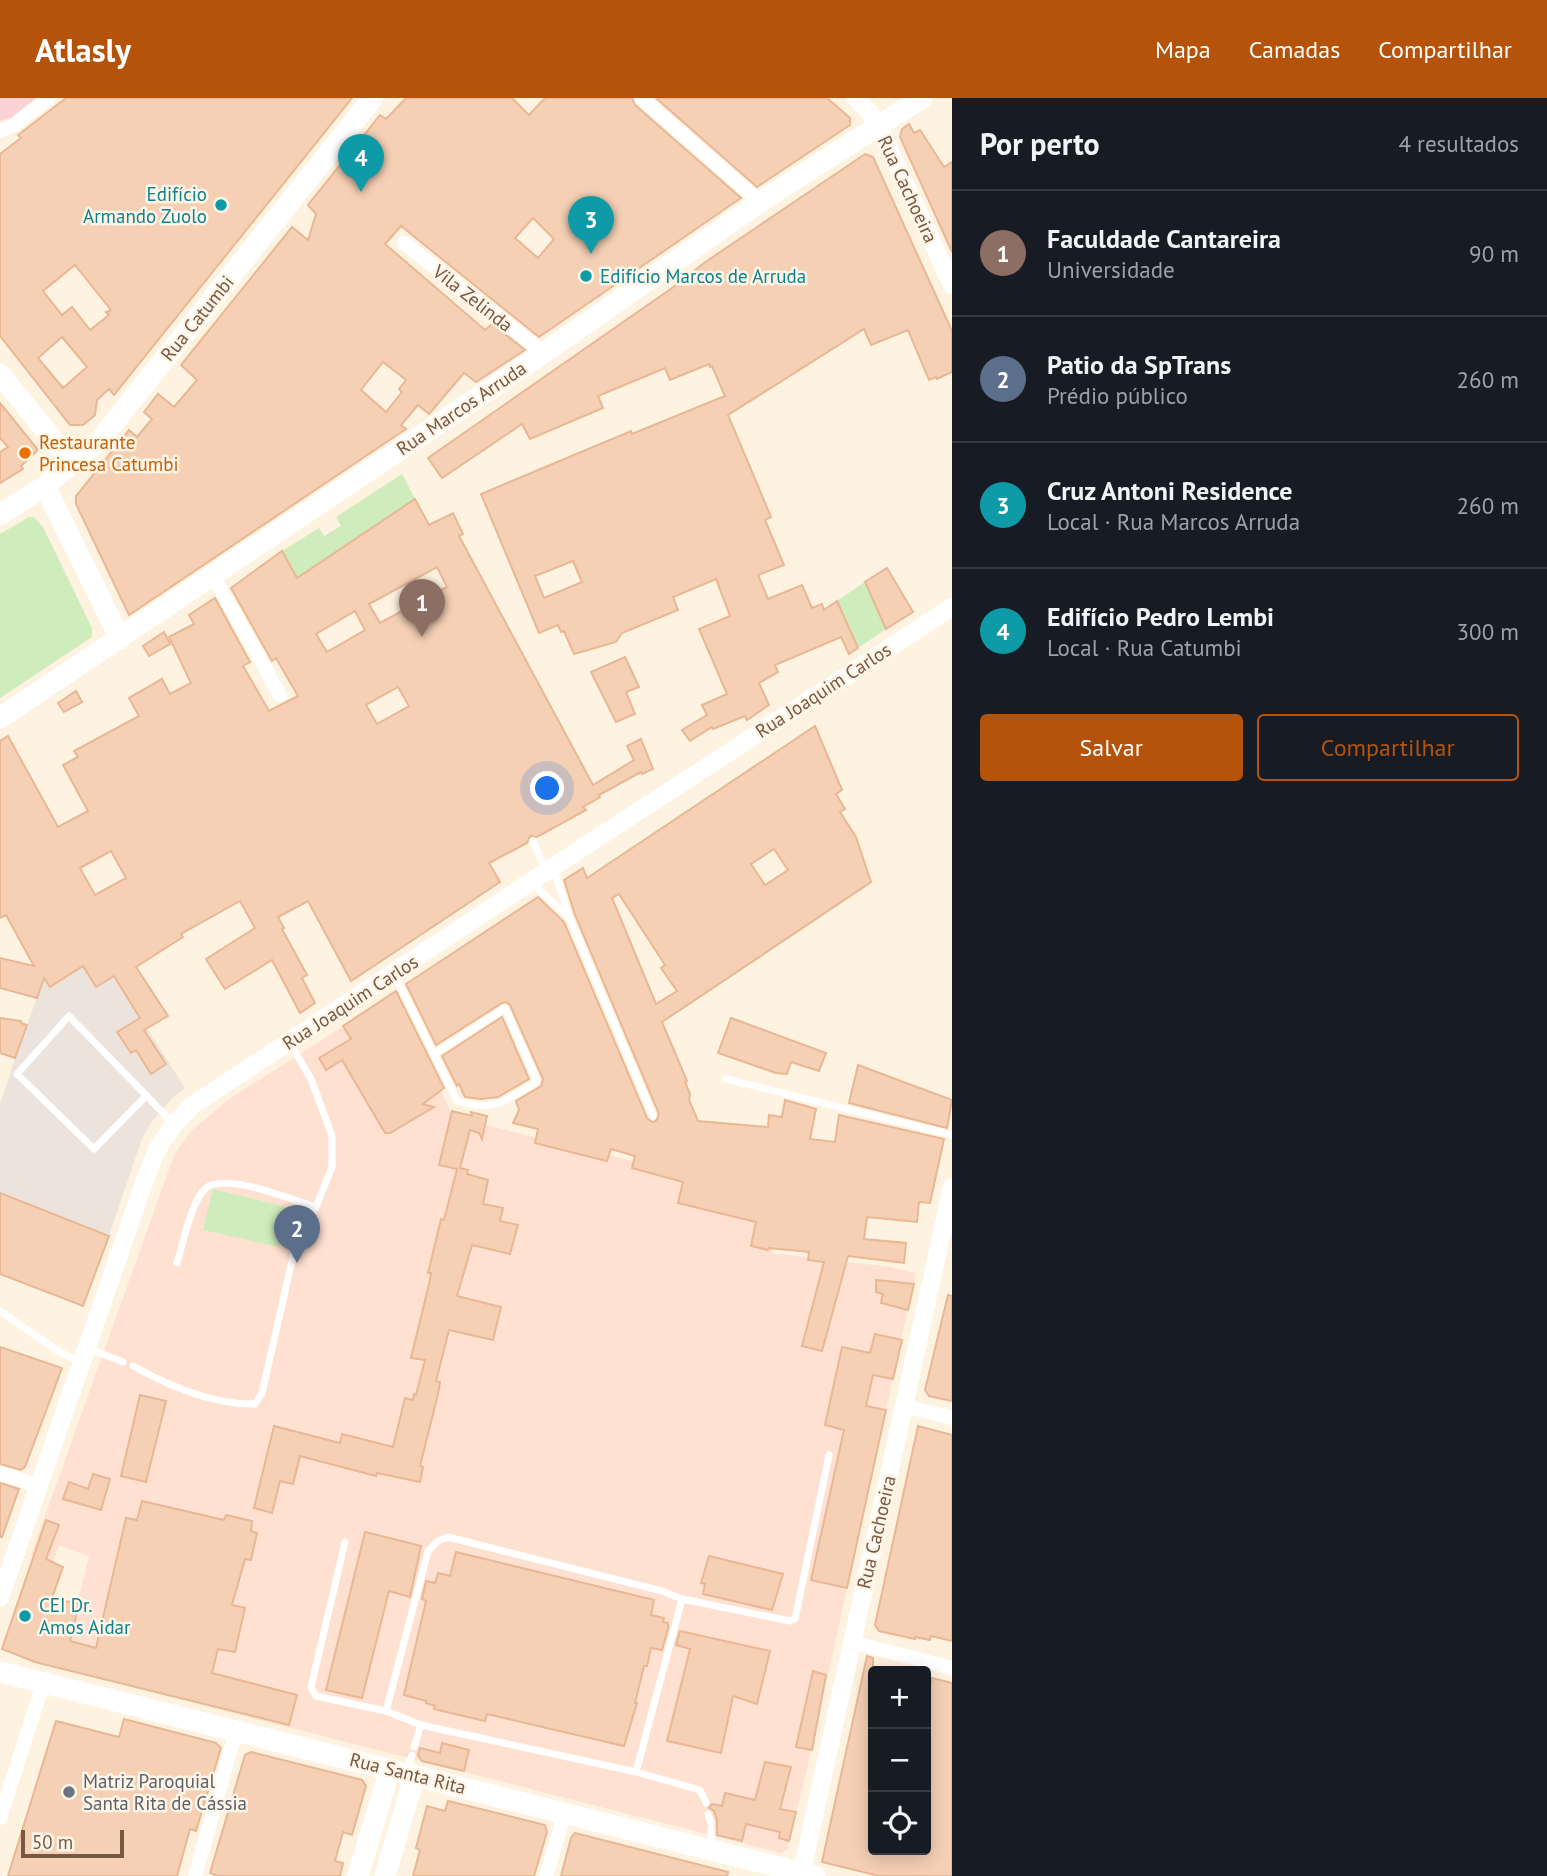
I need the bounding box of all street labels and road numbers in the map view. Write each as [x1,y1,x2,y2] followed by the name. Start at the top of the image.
[873,132,943,246] street label: Rua Cachoeira
[427,259,518,337] street label: Vila Zelinda
[155,270,239,366] street label: Rua Catumbi
[392,356,530,460] street label: Rua Marcos Arruda
[751,637,895,743] street label: Rua Joaquim Carlos
[278,949,422,1055] street label: Rua Joaquim Carlos
[851,1473,901,1591] street label: Rua Cachoeira
[347,1747,469,1799] street label: Rua Santa Rita

